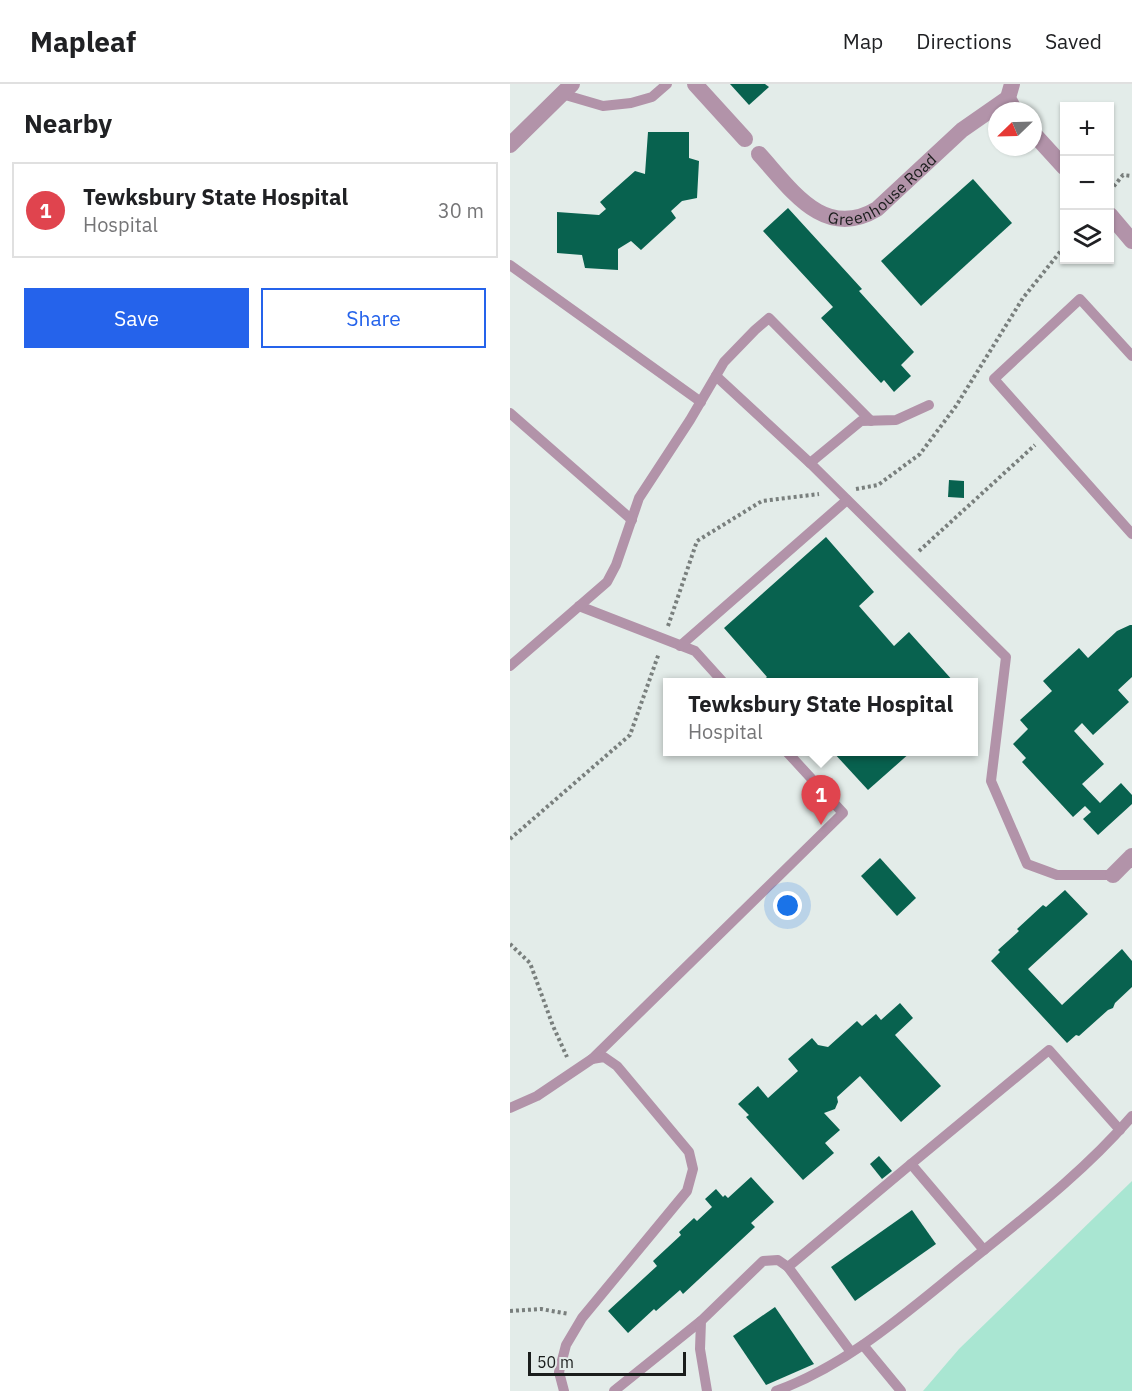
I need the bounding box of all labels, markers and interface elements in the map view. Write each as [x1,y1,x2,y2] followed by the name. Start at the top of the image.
[30,23,136,60] text: Mapleaf
[843,27,883,55] text: Map
[916,27,1012,55] text: Directions
[1045,27,1102,55] text: Saved
[988,102,1042,156] north arrow
[1060,102,1114,264] map controls
[1060,102,1114,156] button: +
[24,106,112,140] text: Nearby
[826,149,940,229] street label: Greenhouse Road
[1060,156,1114,210] button: −
[83,182,348,211] text: Tewksbury State Hospital
[40,197,52,224] text: 1
[438,197,484,224] text: 30 m
[1060,210,1114,264] button: layers
[83,211,158,238] text: Hospital
[24,288,249,348] button: Save
[261,288,486,348] button: Share
[663,678,978,756] popup
[688,689,953,718] text: Tewksbury State Hospital
[688,718,763,745] text: Hospital
[802,776,840,825] pin: 1
[773,891,802,920] your location
[528,1349,686,1376] scale bar
[537,1352,574,1372] text: 50 m

